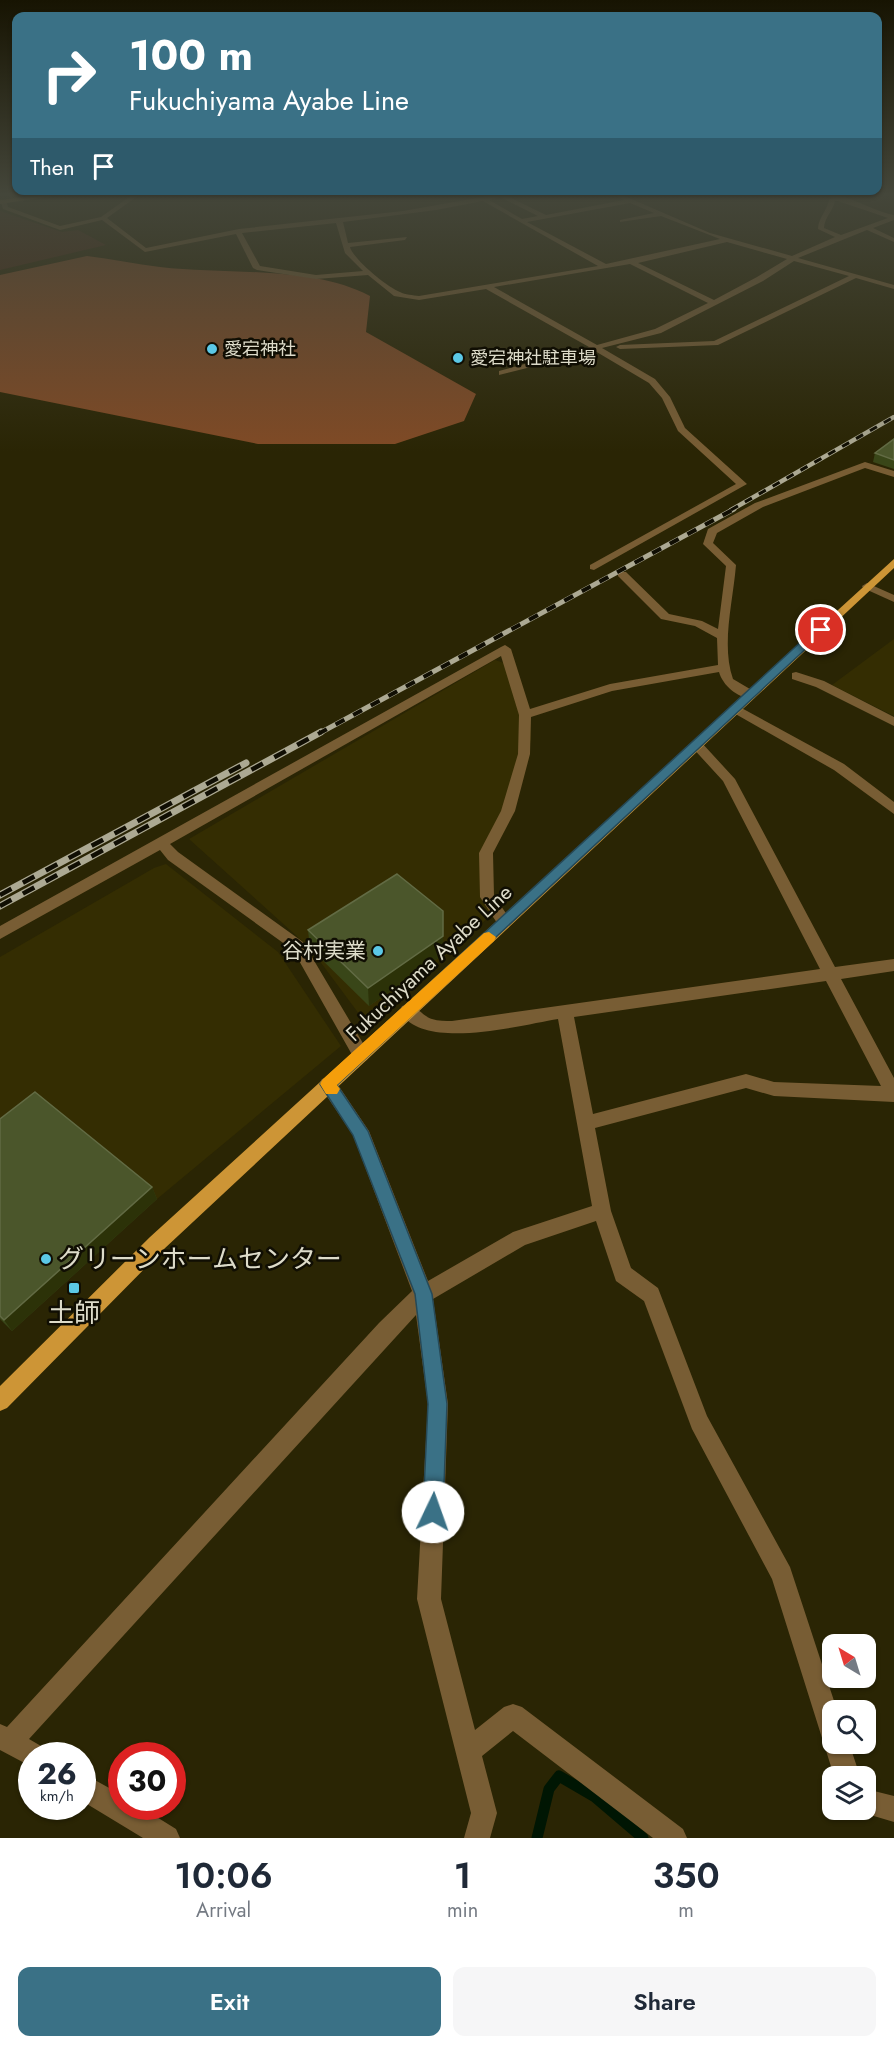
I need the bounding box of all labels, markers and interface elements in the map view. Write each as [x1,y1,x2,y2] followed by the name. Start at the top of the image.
[129,25,253,86] text: 100 m
[30,36,108,114] icon: right
[129,81,409,120] text: Fukuchiyama Ayabe Line
[87,150,120,183] icon: arrive
[30,151,75,183] text: Then
[224,336,296,362] place label: 愛宕神社
[205,342,219,356] marker: 愛宕神社
[470,345,596,371] place label: 愛宕神社駐車場
[451,351,465,365] marker: 愛宕神社駐車場
[795,604,846,655] pin
[804,613,837,646] icon: arrive
[339,878,519,1048] street label: Fukuchiyama Ayabe Line
[282,936,366,966] place label: 谷村実業
[371,944,385,958] marker: 谷村実業
[58,1240,342,1278] place label: グリーンホームセンター
[39,1252,53,1266] marker: グリーンホームセンター
[67,1281,81,1295] marker: 土師
[48,1294,100,1332] place label: 土師
[401,1480,465,1544] position arrow
[822,1634,876,1688] north arrow
[822,1634,876,1820] map controls
[822,1700,876,1754] button: search
[108,1742,186,1820] speed limit sign: 30
[37,1752,77,1795] text: 26
[822,1766,876,1820] button: layers
[40,1785,74,1807] text: km/h
[174,1849,273,1901] text: 10:06
[454,1849,472,1901] text: 1
[653,1849,720,1901] text: 350
[196,1896,251,1925] text: Arrival
[447,1896,478,1925] text: min
[678,1896,694,1925] text: m
[18,1967,441,2036] button: Exit
[453,1967,876,2036] button: Share

